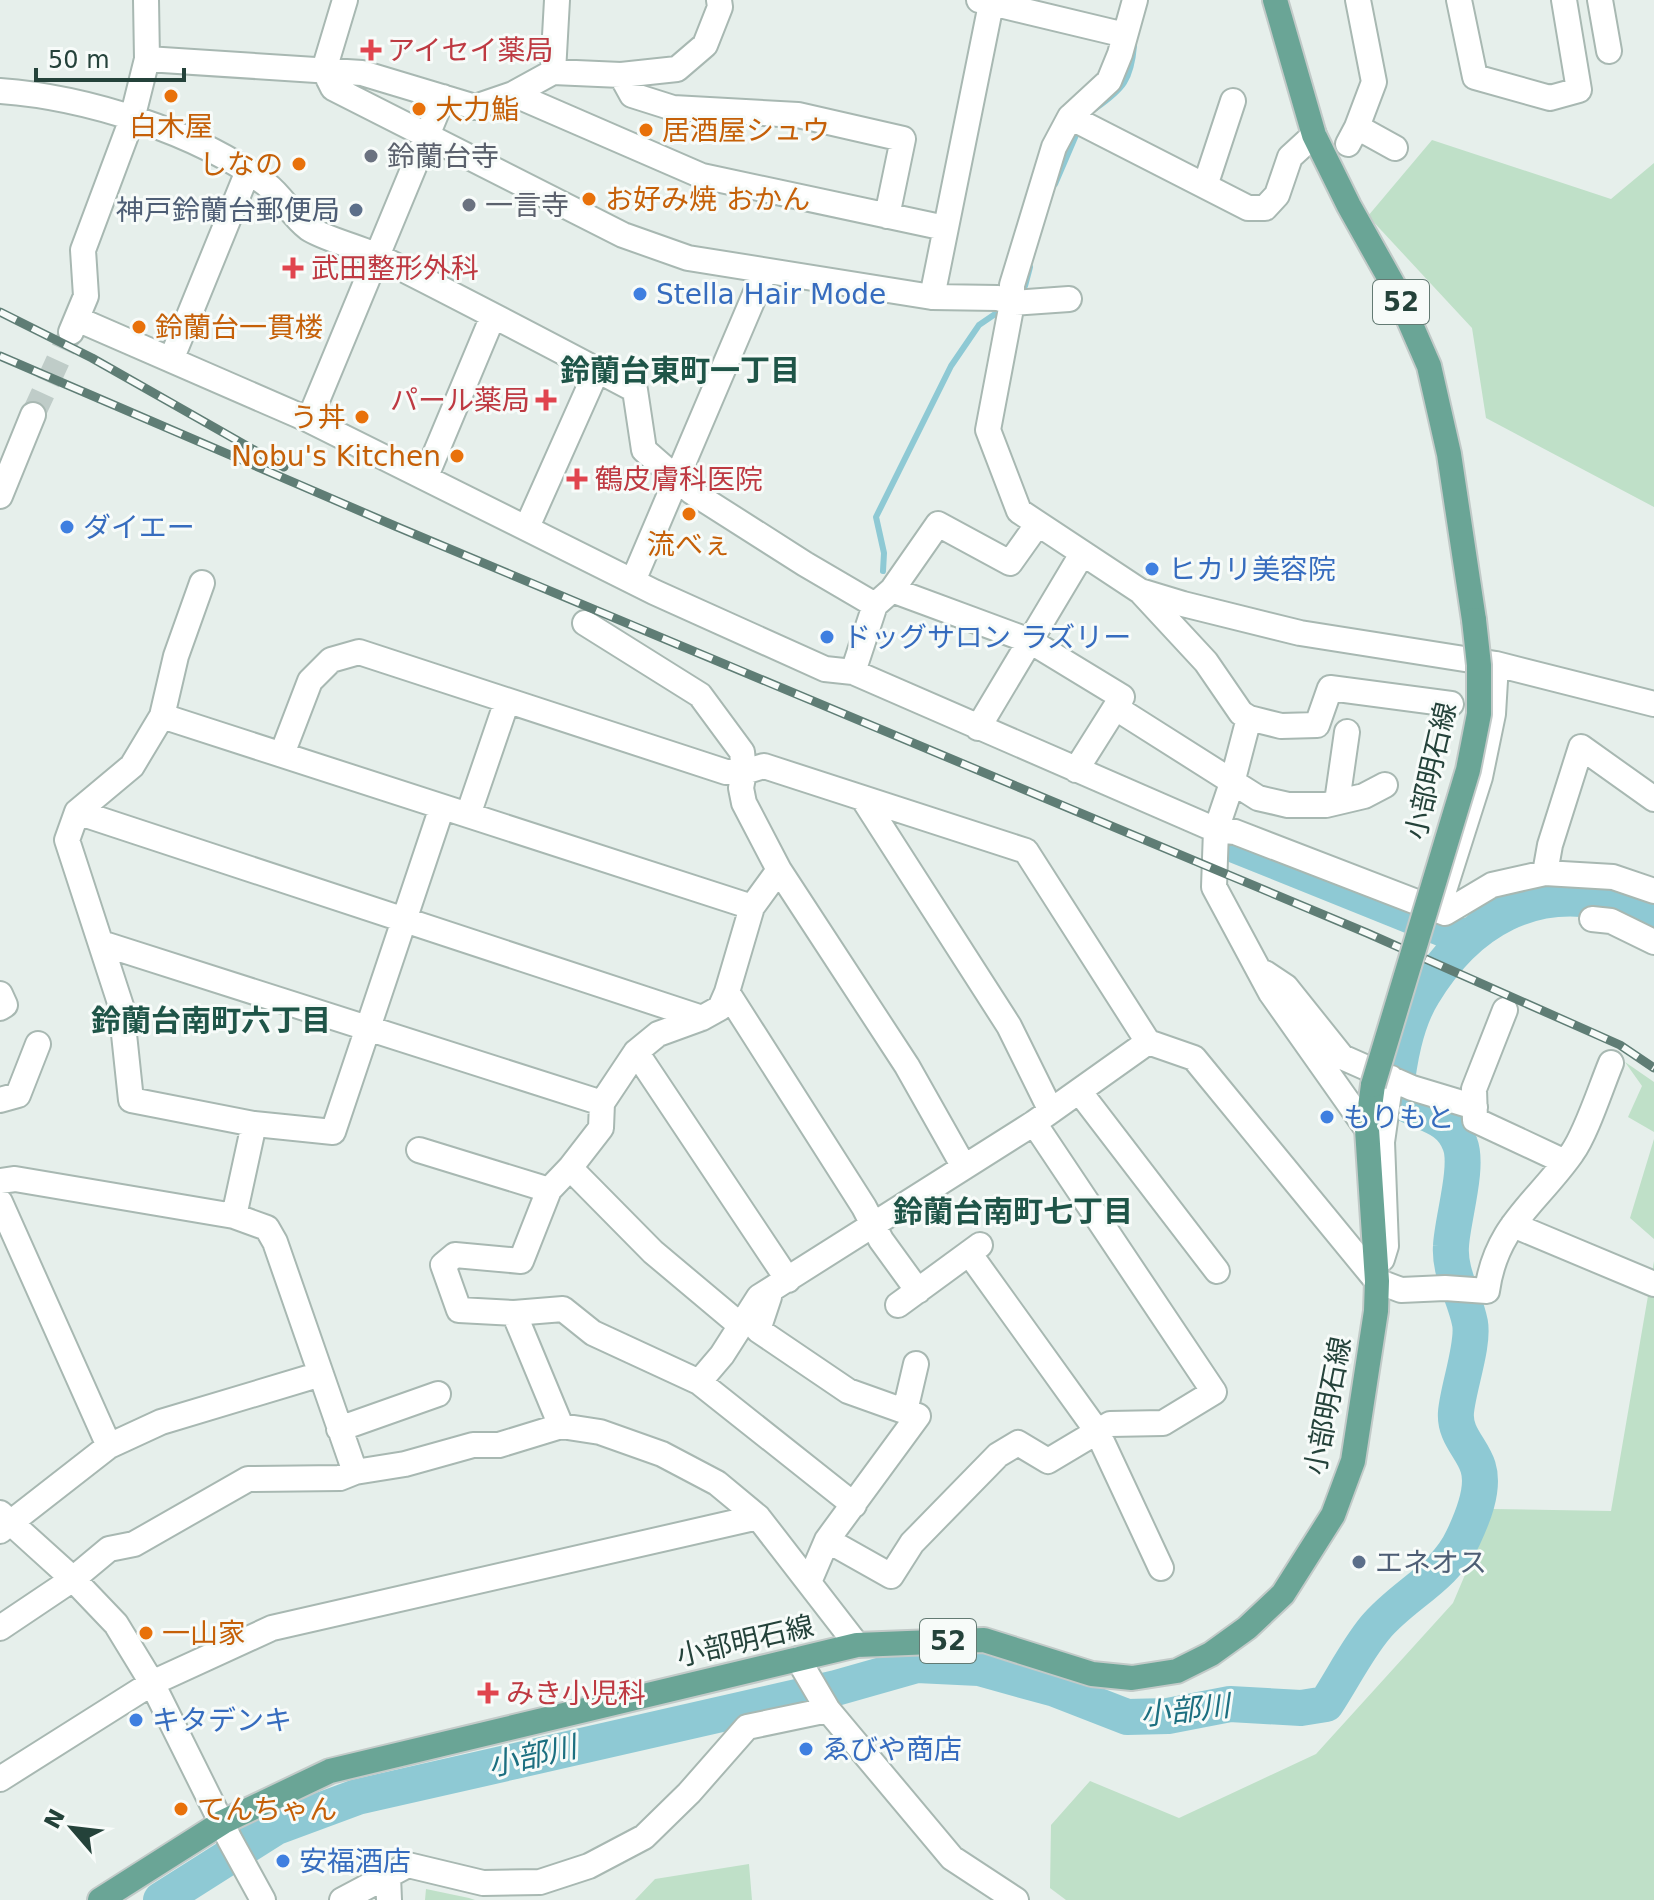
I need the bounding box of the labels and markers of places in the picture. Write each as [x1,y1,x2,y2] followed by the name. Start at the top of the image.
[387,34,554,67] place label: アイセイ薬局
[362,41,380,59] marker: アイセイ薬局
[162,87,180,105] marker: 白木屋
[435,93,519,126] place label: 大力鮨
[410,100,428,118] marker: 大力鮨
[129,110,213,143] place label: 白木屋
[662,114,830,147] place label: 居酒屋シュウ
[637,121,655,139] marker: 居酒屋シュウ
[387,140,499,173] place label: 鈴蘭台寺
[362,147,380,165] marker: 鈴蘭台寺
[199,148,283,181] place label: しなの
[290,155,308,173] marker: しなの
[605,183,810,216] place label: お好み焼 おかん
[485,189,569,222] place label: 一言寺
[580,190,598,208] marker: お好み焼 おかん
[116,194,340,227] place label: 神戸鈴蘭台郵便局
[460,196,478,214] marker: 一言寺
[347,201,365,219] marker: 神戸鈴蘭台郵便局
[311,252,479,285] place label: 武田整形外科
[282,257,304,279] marker: 武田整形外科
[656,278,886,311] place label: Stella Hair Mode
[631,285,649,303] marker: Stella Hair Mode
[155,311,323,344] place label: 鈴蘭台一貫楼
[130,318,148,336] marker: 鈴蘭台一貫楼
[390,384,530,417] place label: パール薬局
[537,391,555,409] marker: パール薬局
[290,401,346,434] place label: う丼
[353,408,371,426] marker: う丼
[231,440,441,473] place label: Nobu's Kitchen
[448,447,466,465] marker: Nobu's Kitchen
[595,463,763,496] place label: 鶴皮膚科医院
[566,468,588,490] marker: 鶴皮膚科医院
[680,505,698,523] marker: 流べぇ
[83,511,195,544] place label: ダイエー
[58,518,76,536] marker: ダイエー
[647,528,731,561] place label: 流べぇ
[1168,553,1336,586] place label: ヒカリ美容院
[1143,560,1161,578] marker: ヒカリ美容院
[843,621,1131,654] place label: ドッグサロン ラズリー
[818,628,836,646] marker: ドッグサロン ラズリー
[1343,1101,1454,1134] place label: もりもと
[1318,1108,1336,1126] marker: もりもと
[1375,1546,1487,1579] place label: エネオス
[1350,1553,1368,1571] marker: エネオス
[162,1617,246,1650] place label: 一山家
[137,1624,155,1642] marker: 一山家
[506,1677,646,1710] place label: みき小児科
[477,1682,499,1704] marker: みき小児科
[152,1704,292,1737] place label: キタデンキ
[127,1711,145,1729] marker: キタデンキ
[822,1733,962,1766] place label: ゑびや商店
[797,1740,815,1758] marker: ゑびや商店
[197,1793,337,1826] place label: てんちゃん
[172,1800,190,1818] marker: てんちゃん
[299,1845,411,1878] place label: 安福酒店
[274,1852,292,1870] marker: 安福酒店

